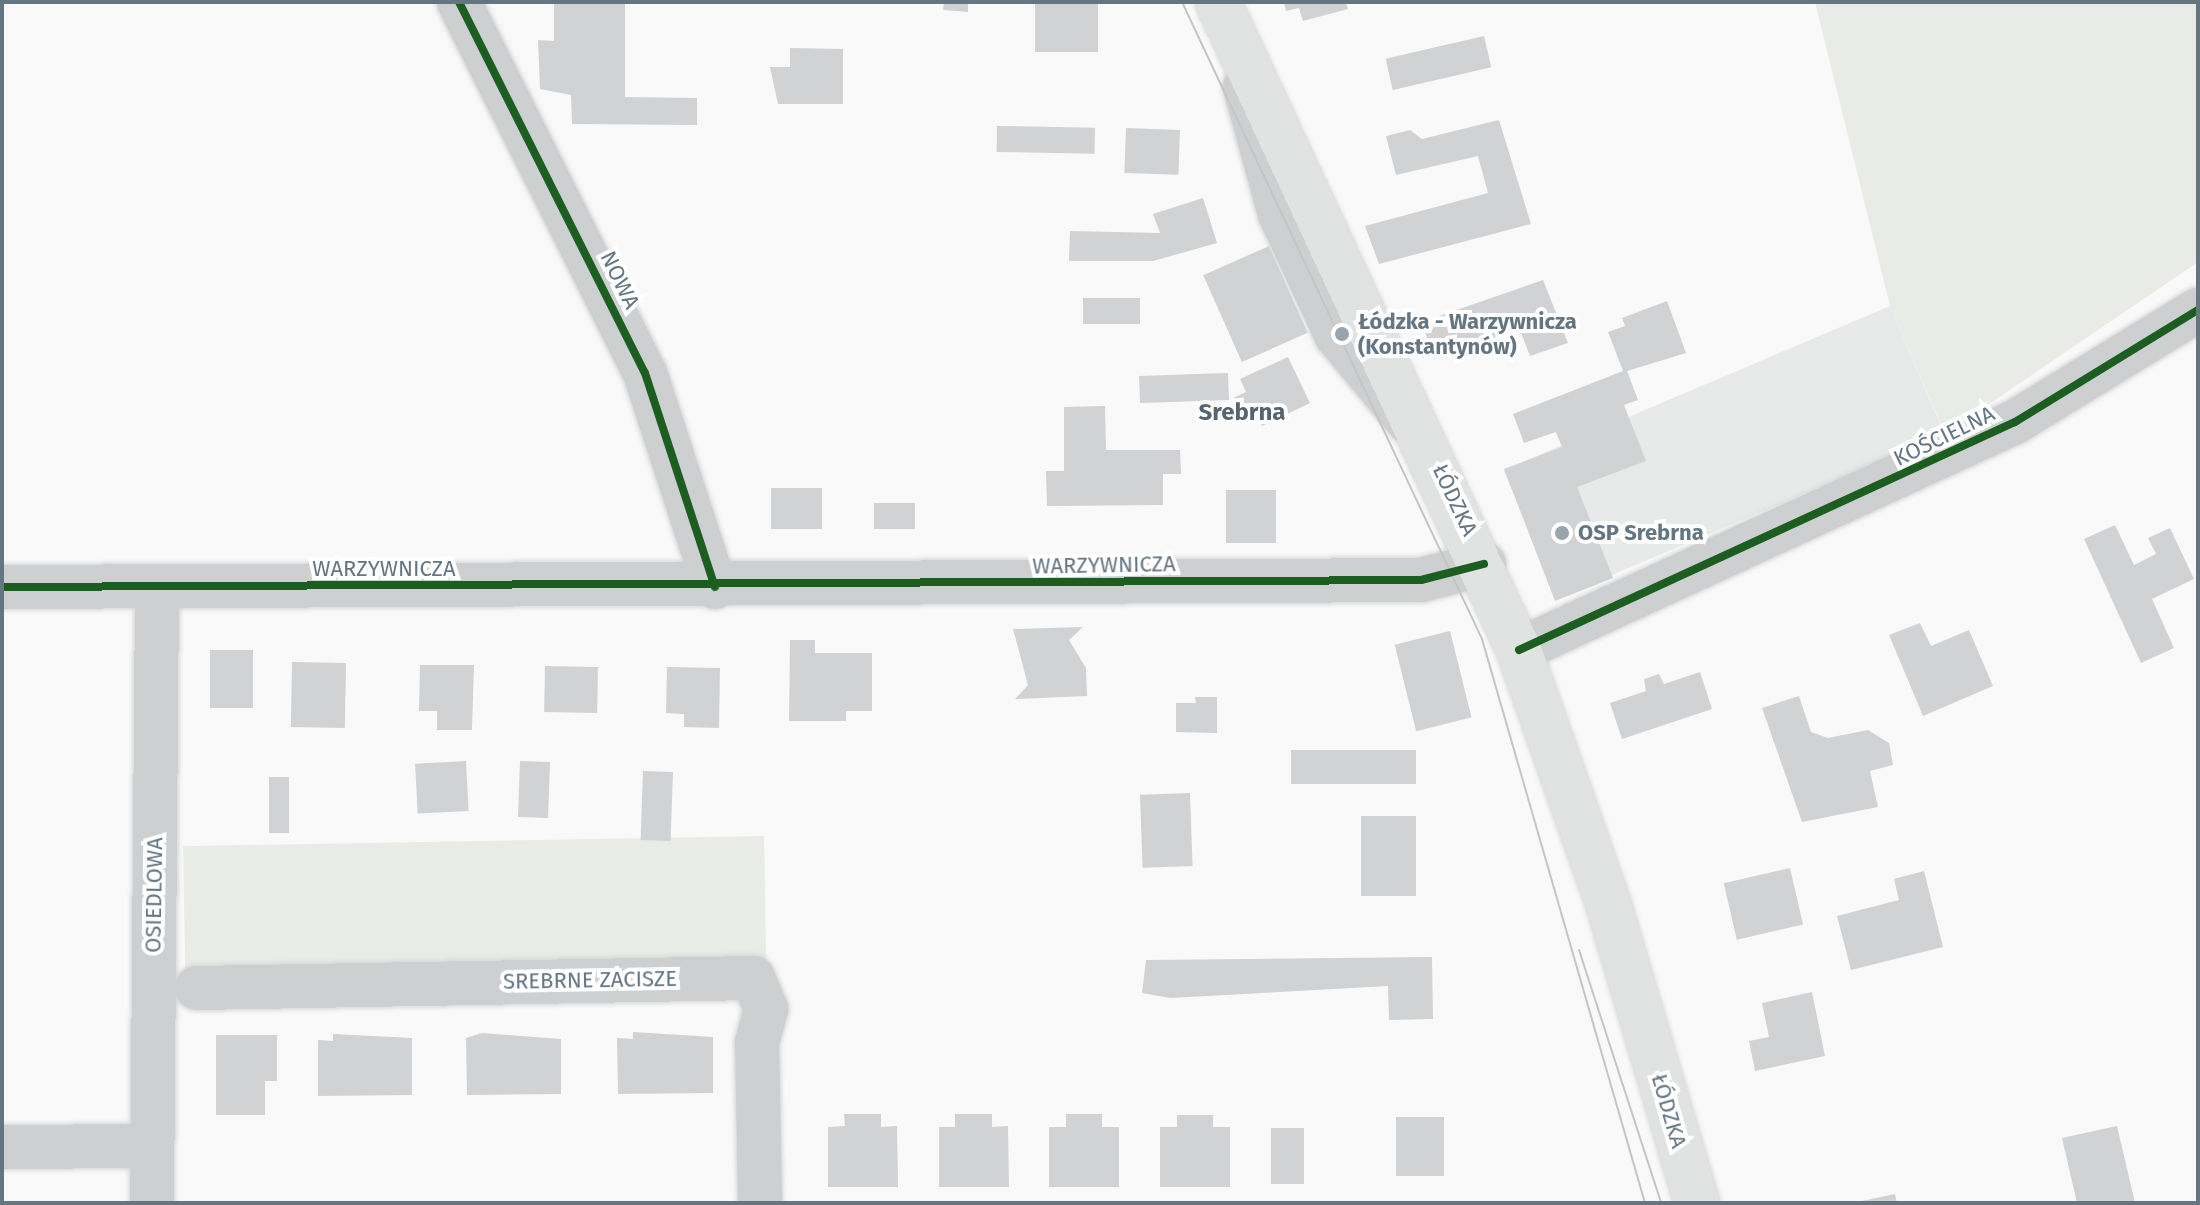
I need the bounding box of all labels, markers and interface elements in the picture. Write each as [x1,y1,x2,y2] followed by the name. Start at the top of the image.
[595,247,645,313] street label: NOWA
[1358,308,1577,360] place label: Łódzka - Warzywnicza (Konstantynów)
[1333,325,1351,343] marker: Łódzka - Warzywnicza (Konstantynów)
[1199,399,1285,427] district label: Srebrna
[1889,400,1999,472] street label: KOŚCIELNA
[1427,460,1483,540] street label: ŁÓDZKA
[1578,520,1704,546] place label: OSP Srebrna
[1553,524,1571,542] marker: OSP Srebrna
[1032,551,1176,579] street label: WARZYWNICZA
[312,556,456,582] street label: WARZYWNICZA
[140,837,168,953] street label: OSIEDLOWA
[503,965,677,995] street label: SREBRNE ZACISZE
[1646,1071,1692,1151] street label: ŁÓDZKA

